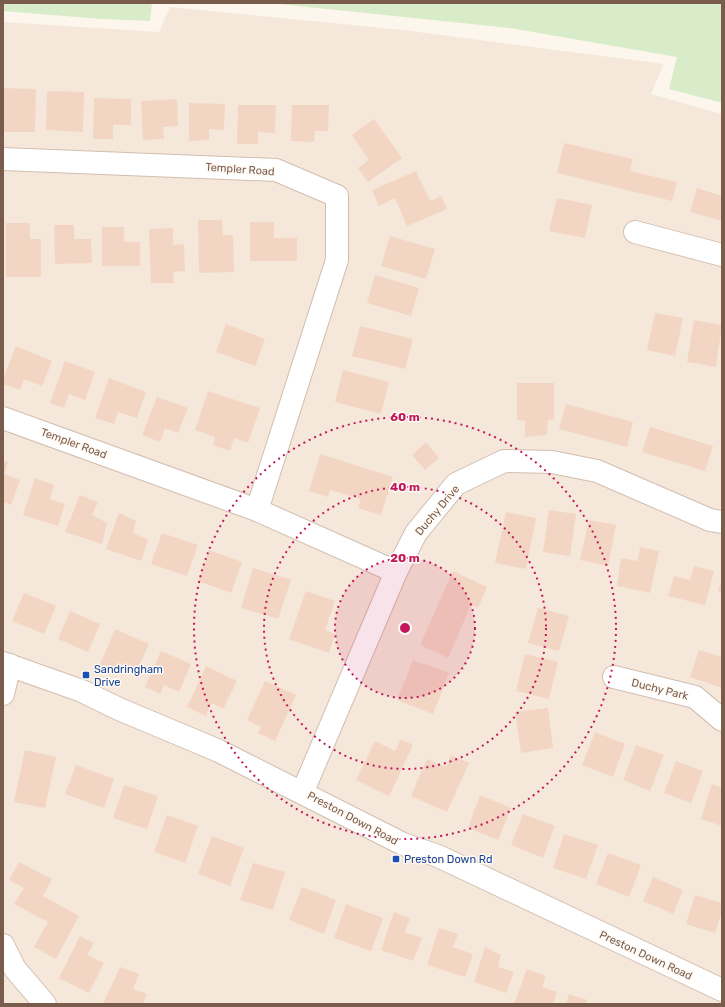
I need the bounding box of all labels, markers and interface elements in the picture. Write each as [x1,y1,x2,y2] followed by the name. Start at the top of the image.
[205,161,275,178] street label: Templer Road
[390,410,420,424] text: 60 m
[39,426,109,461] street label: Templer Road
[390,480,420,494] text: 40 m
[413,482,462,538] street label: Duchy Drive
[390,551,420,565] text: 20 m
[398,621,412,635] centre of rings
[94,663,163,689] place label: Sandringham Drive
[81,670,91,680] marker: Sandringham Drive
[630,676,690,703] street label: Duchy Park
[305,789,400,848] street label: Preston Down Road
[404,853,492,866] place label: Preston Down Rd
[391,854,401,864] marker: Preston Down Rd
[597,928,694,983] street label: Preston Down Road

